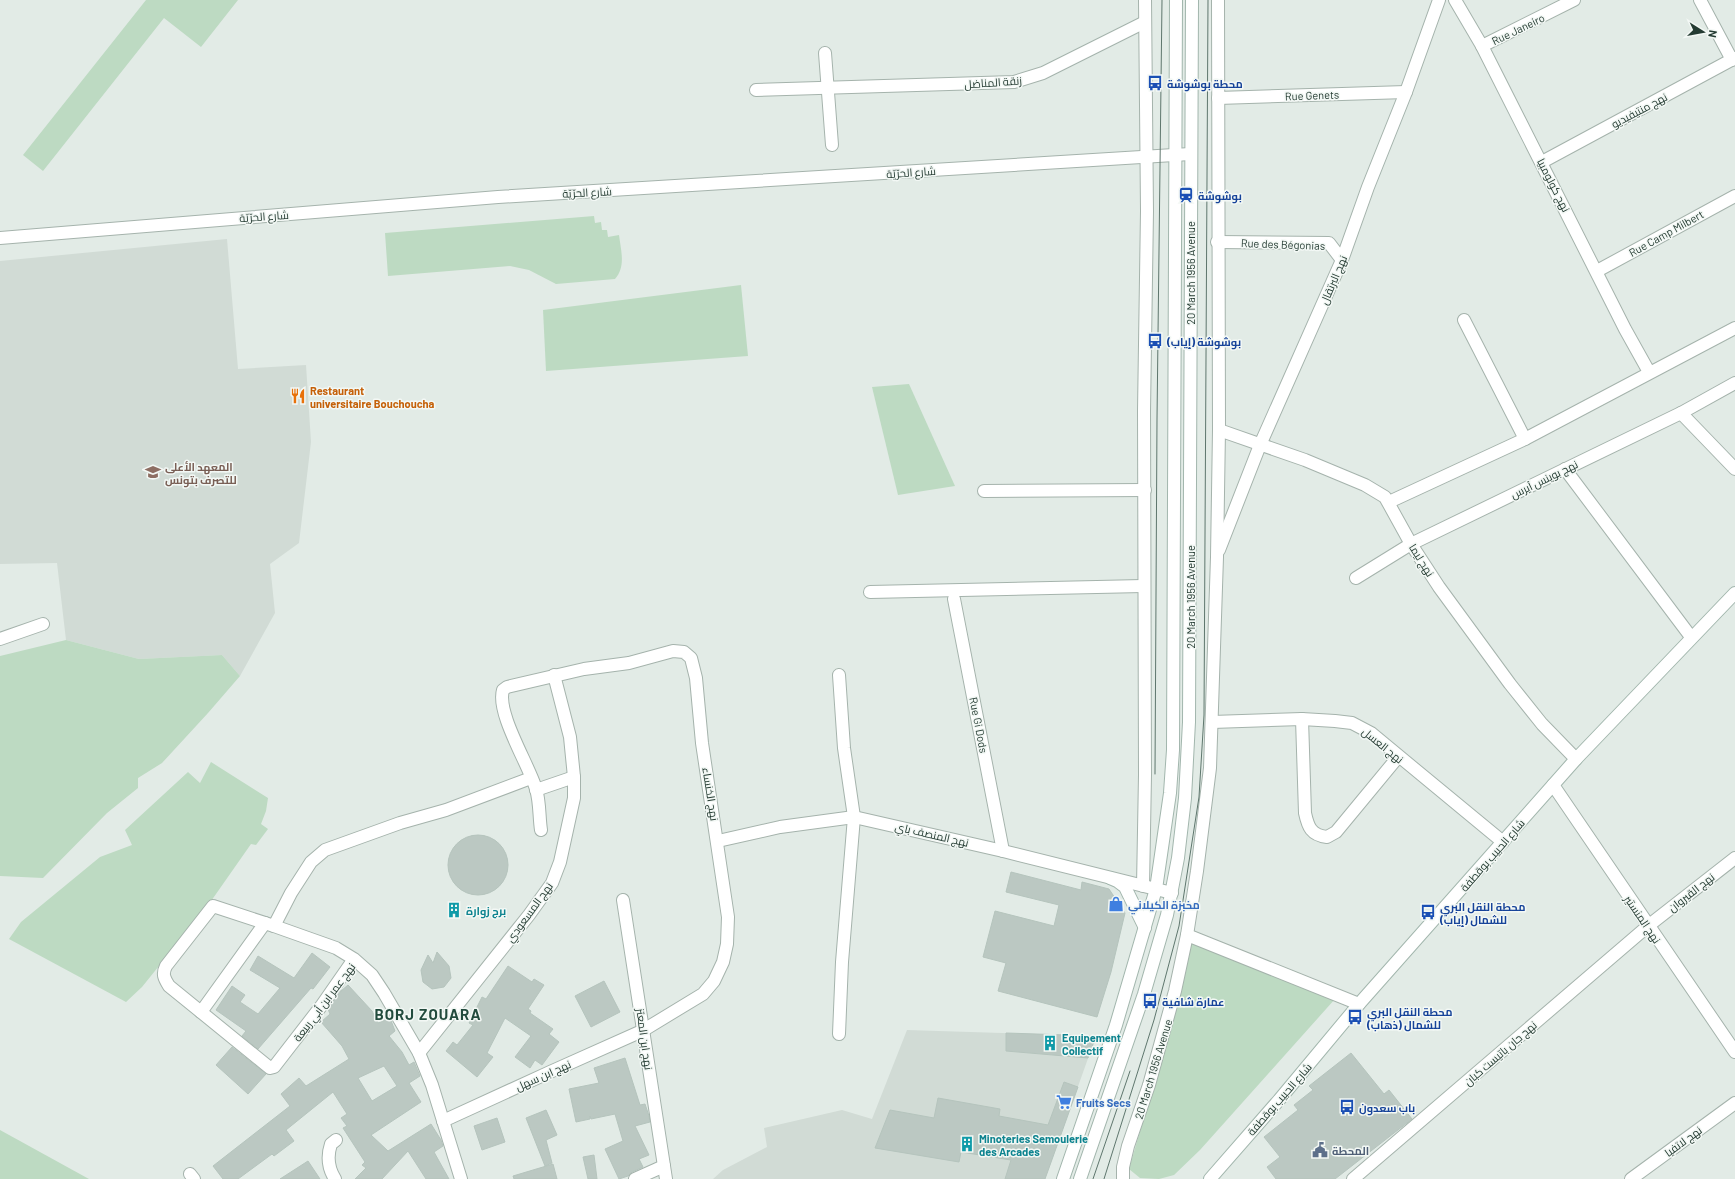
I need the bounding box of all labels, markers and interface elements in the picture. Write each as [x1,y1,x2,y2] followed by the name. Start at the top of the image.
[1489,11,1547,47] street label: Rue Janeiro
[1683,12,1723,52] north arrow
[1706,29,1720,39] text: N
[964,73,1023,92] street label: زنقة المناضل
[1146,74,1164,92] bus stop icon: محطة بوشوشة
[1167,77,1243,92] place label: محطة بوشوشة
[1285,88,1339,102] street label: Rue Genets
[1609,90,1670,132] street label: نهج منتيفيديو
[1533,156,1573,215] street label: نهج كولومبيا
[886,164,936,182] street label: شارع الحرّيّة
[562,184,612,202] street label: شارع الحرّيّة
[1177,186,1195,204] station icon: بوشوشة
[1198,189,1242,204] place label: بوشوشة
[1626,207,1706,259] street label: Rue Camp Milbert
[239,208,289,226] street label: شارع الحرّيّة
[1184,221,1197,325] street label: 20 March 1956 Avenue
[1241,236,1325,252] street label: Rue des Bégonias
[1317,253,1351,307] street label: نهج البرتقال
[1146,332,1164,350] bus stop icon: بوشوشة (إياب)
[1166,335,1241,350] place label: بوشوشة (إياب)
[310,384,435,410] place label: Restaurant universitaire Bouchoucha
[289,387,307,405] restaurant icon: Restaurant universitaire Bouchoucha
[1508,457,1581,503] street label: نهج بوينس آيرس
[165,460,237,488] place label: المعهد الأعلى للتصرف بتونس
[144,463,162,481] school or university icon: المعهد الأعلى للتصرف بتونس
[1405,541,1437,580] street label: نهج ليما
[1184,545,1197,649] street label: 20 March 1956 Avenue
[967,696,991,754] street label: Rue Gi Dods
[1358,724,1406,767] street label: نهج العسل
[698,766,722,822] street label: نهج الخنساء
[1457,816,1528,895] street label: شارع الحبيب بوقطفة
[893,819,970,852] street label: نهج المنصف باي
[1665,870,1718,916] street label: نهج القيروان
[503,880,557,946] street label: نهج المسعودي
[1620,892,1664,947] street label: نهج المنستير
[1107,895,1125,913] shop icon: مخبزة الكيلاني
[1128,898,1200,915] place label: مخبزة الكيلاني
[1439,900,1525,927] place label: محطة النقل البري للشمال (إياب)
[445,901,463,919] building icon: برج زوارة
[1419,903,1437,921] bus stop icon: محطة النقل البري للشمال (إياب)
[466,904,506,919] place label: برج زوارة
[290,960,360,1046] street label: نهج عمر ابن أبي ربيعة
[1141,992,1159,1010] bus stop icon: عمارة شافية
[1162,995,1224,1009] place label: عمارة شافية
[375,1005,481,1023] district label: BORJ ZOUARA
[1366,1005,1452,1032] place label: محطة النقل البري للشمال (ذهاب)
[632,1006,656,1071] street label: نهج ابن المعتز
[1346,1008,1364,1026] bus stop icon: محطة النقل البري للشمال (ذهاب)
[1132,1017,1174,1120] street label: 20 March 1956 Avenue
[1461,1018,1540,1090] street label: نهج جان باتيست كبان
[1062,1031,1121,1057] place label: Equipement Collectif
[1041,1034,1059,1052] building icon: Equipement Collectif
[513,1057,574,1095] street label: نهج ابن سهل
[1244,1060,1315,1139] street label: شارع الحبيب بوقطفة
[1055,1093,1073,1111] supermarket icon: Fruits Secs
[1076,1096,1131,1109] place label: Fruits Secs
[1338,1098,1356,1116] bus stop icon: باب سعدون
[1359,1101,1415,1116] place label: باب سعدون
[1662,1123,1705,1160] street label: نهج لاتفيا
[979,1132,1088,1158] place label: Minoteries Semoulerie des Arcades
[958,1135,976,1153] building icon: Minoteries Semoulerie des Arcades
[1311,1141,1329,1159] public building icon: المحطة
[1332,1144,1369,1157] place label: المحطة

